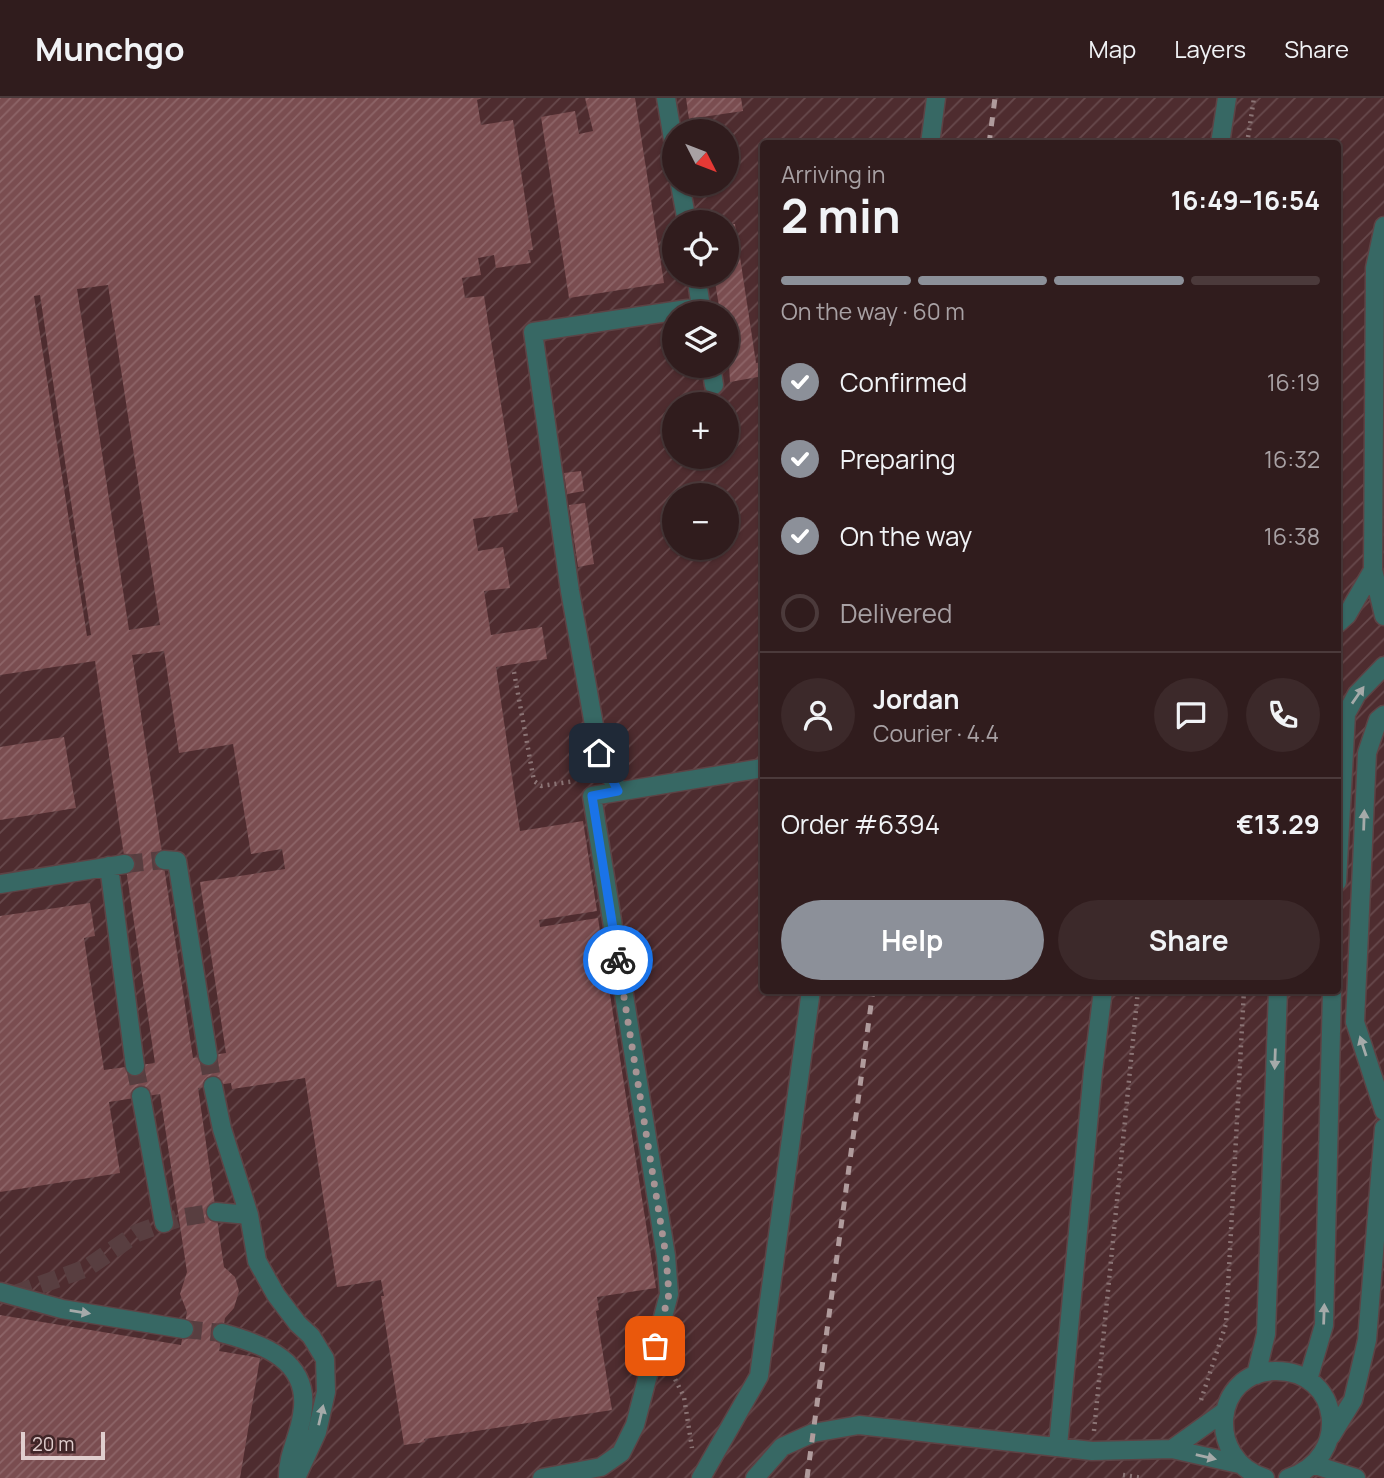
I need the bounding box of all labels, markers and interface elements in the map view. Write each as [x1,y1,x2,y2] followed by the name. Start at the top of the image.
[35,26,185,71] text: Munchgo
[1089,32,1136,65] text: Map
[1174,32,1246,65] text: Layers
[1284,32,1349,65] text: Share
[662,119,738,196] north arrow
[662,119,739,560] map controls
[781,158,886,190] text: Arriving in
[1171,182,1320,218] text: 16:49–16:54
[781,184,901,247] text: 2 min
[662,210,739,287] button: locate
[781,295,965,327] text: On the way · 60 m
[662,301,739,378] button: layers
[781,363,819,401] icon: check
[840,364,967,400] text: Confirmed
[1267,366,1320,398] text: 16:19
[662,392,739,469] button: +
[781,440,819,478] icon: check
[840,441,956,477] text: Preparing
[1264,443,1320,475] text: 16:32
[662,483,739,560] button: −
[781,517,819,555] icon: check
[840,518,972,554] text: On the way
[1264,520,1320,552] text: 16:38
[840,595,952,631] text: Delivered
[781,678,855,752] button: person
[1154,678,1228,752] button: chat
[1246,678,1320,752] button: phone
[873,681,959,717] text: Jordan
[1351,686,1365,704] one-way arrow
[873,717,999,749] text: Courier · 4.4
[569,723,629,783] pin
[580,734,618,772] icon: home
[781,806,940,842] text: Order #6394
[1236,806,1320,842] text: €13.29
[1358,809,1369,831] one-way arrow
[781,900,1044,980] button: Help
[1058,900,1320,980] button: Share
[583,925,653,995] courier
[599,941,637,979] icon: bike
[1357,1035,1368,1056] one-way arrow
[1270,1048,1281,1070] one-way arrow
[1318,1303,1329,1325] one-way arrow
[70,1307,92,1318] one-way arrow
[625,1316,685,1376] pin
[636,1327,674,1365] icon: bag
[316,1404,327,1426] one-way arrow
[21,1429,105,1461] scale bar
[32,1431,74,1457] text: 20 m
[1195,1451,1217,1462] one-way arrow

